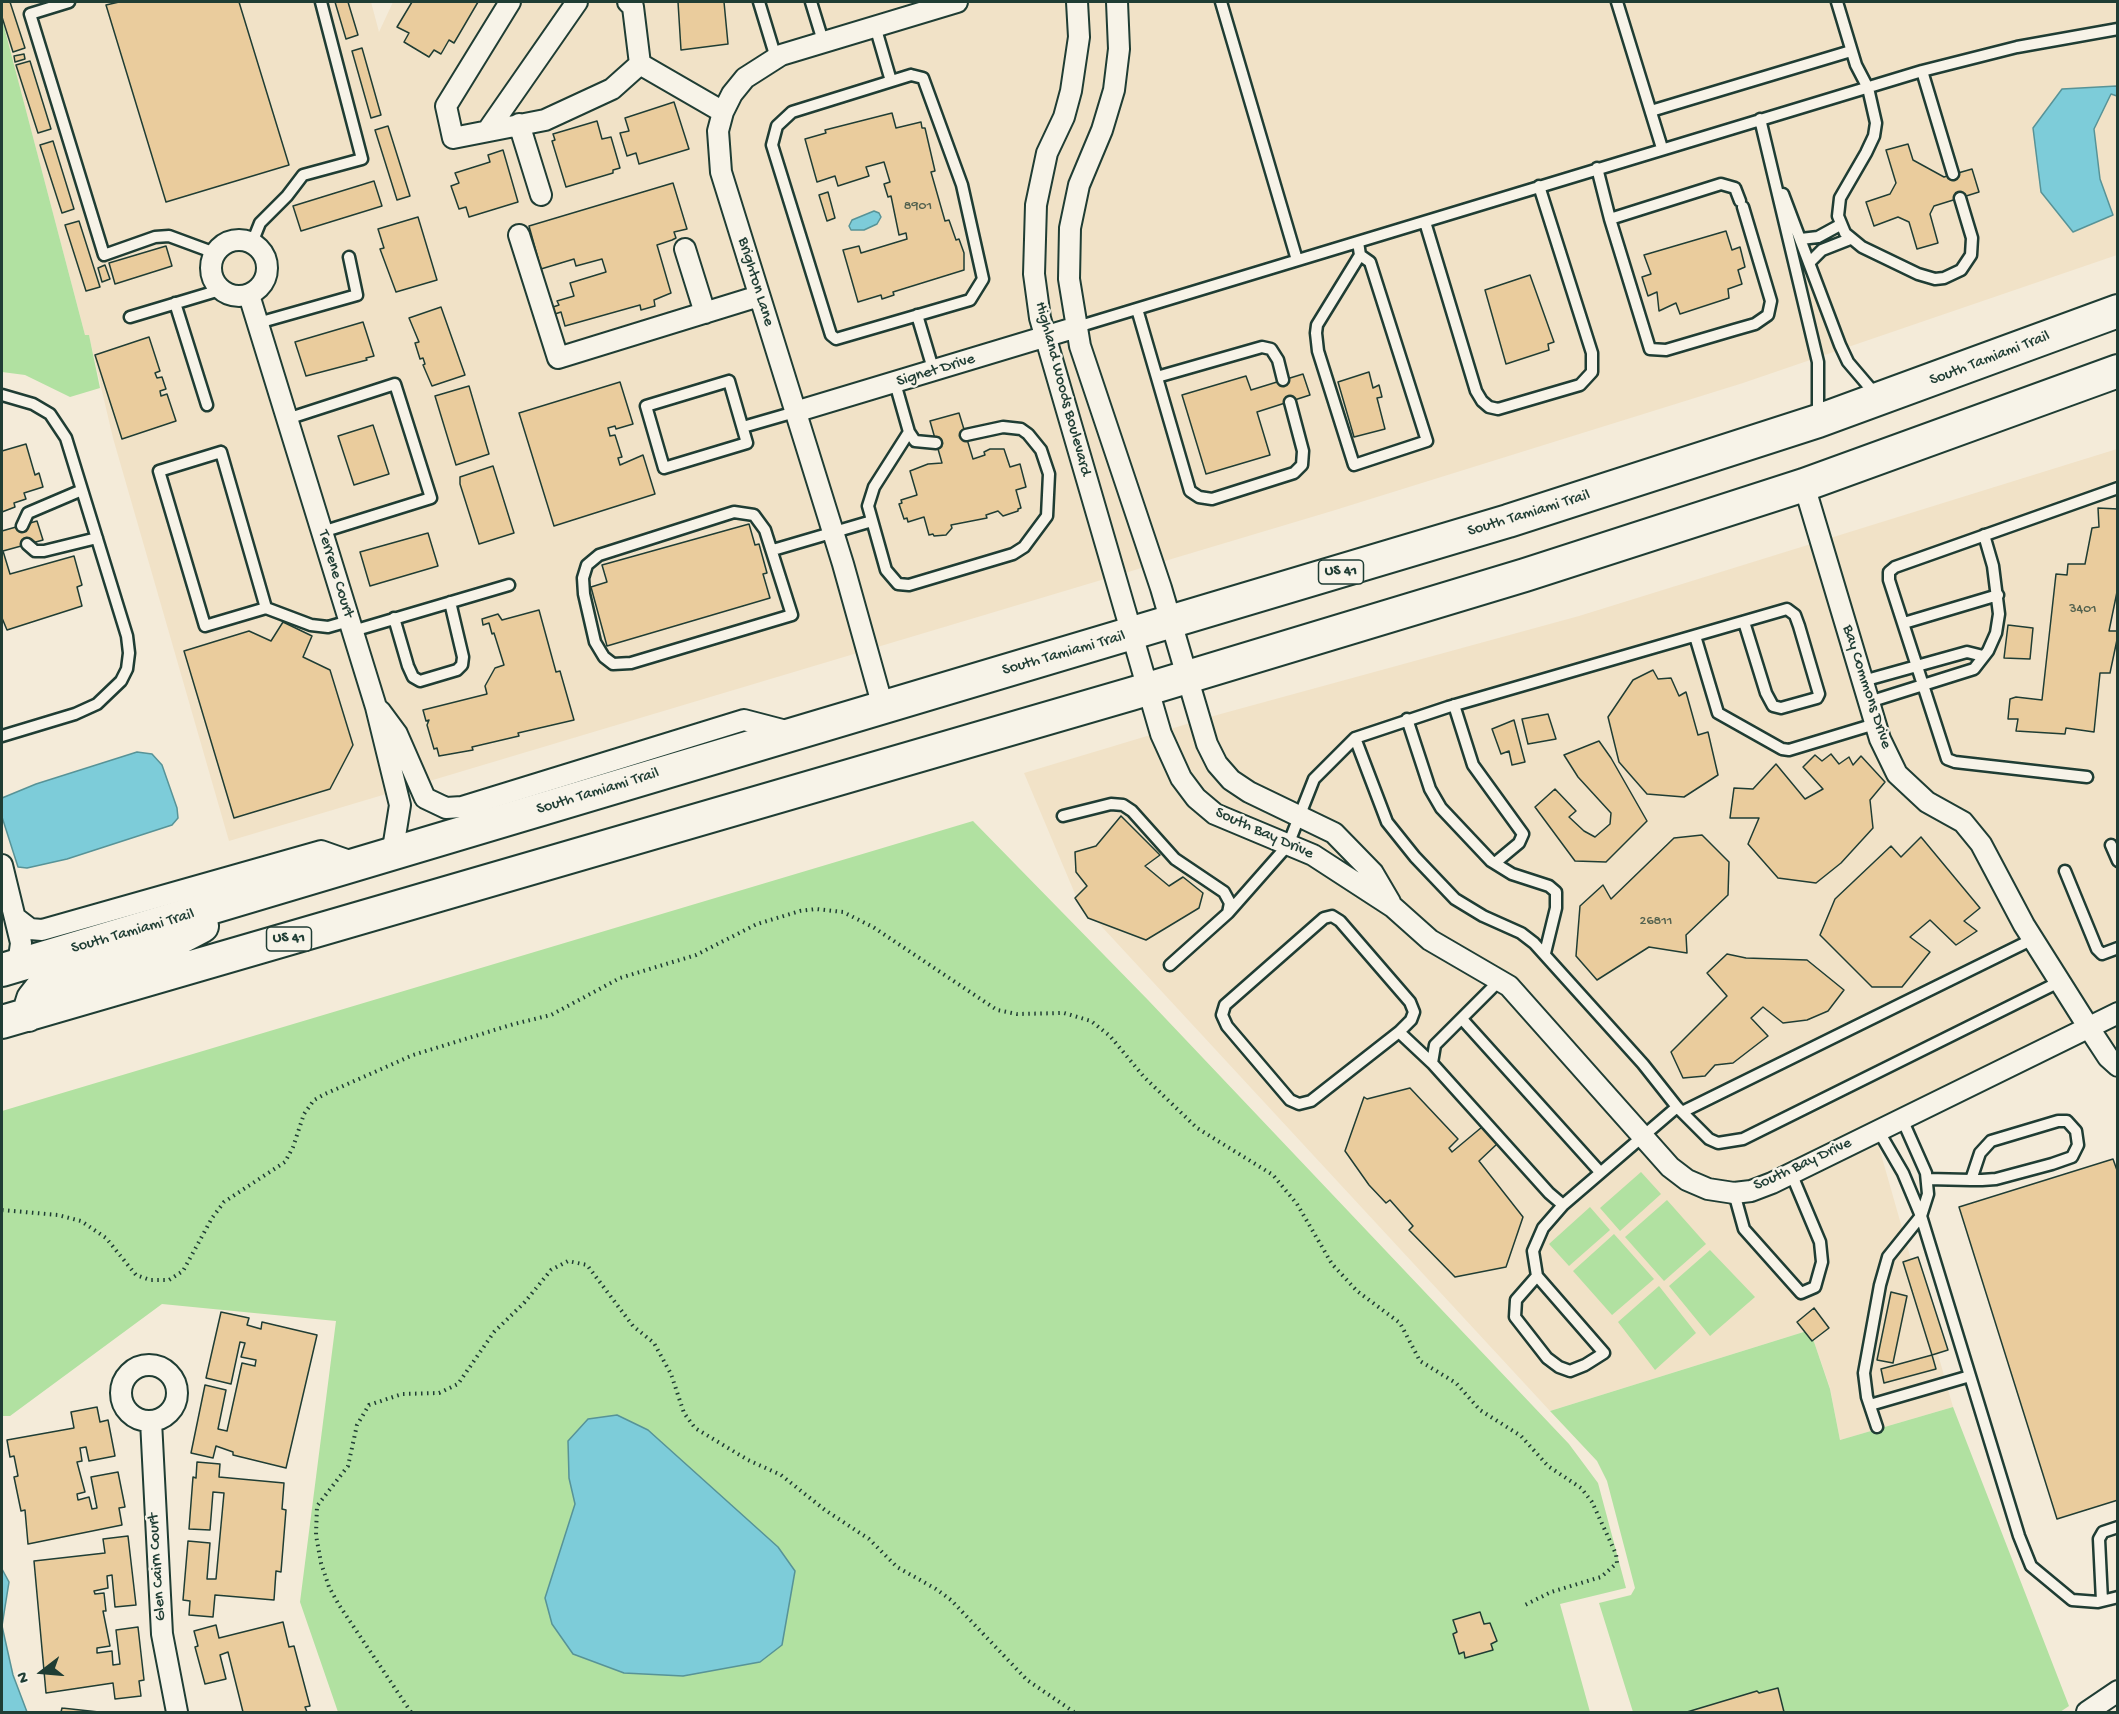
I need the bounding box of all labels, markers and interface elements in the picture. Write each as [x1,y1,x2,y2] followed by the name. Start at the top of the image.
[904,199,932,215] house number: 8901
[732,235,778,329] street label: Brighton Lane
[1030,300,1094,478] street label: Highland Woods Boulevard
[1927,327,2053,391] street label: South Tamiami Trail
[894,350,978,392] street label: Signet Drive
[1465,486,1593,542] street label: South Tamiami Trail
[313,528,357,620] street label: Terrene Court
[1318,560,1364,584] road number: US 41
[2069,602,2097,618] house number: 3401
[1837,623,1895,751] street label: Bay Commons Drive
[1000,627,1128,681] street label: South Tamiami Trail
[534,764,662,820] street label: South Tamiami Trail
[1212,804,1316,864] street label: South Bay Drive
[69,905,197,959] street label: South Tamiami Trail
[1640,914,1672,930] house number: 26811
[266,927,312,951] road number: US 41
[1751,1134,1855,1196] street label: South Bay Drive
[145,1512,171,1622] street label: Glen Cairn Court
[12,1642,72,1702] north arrow
[14,1669,35,1685] text: N

